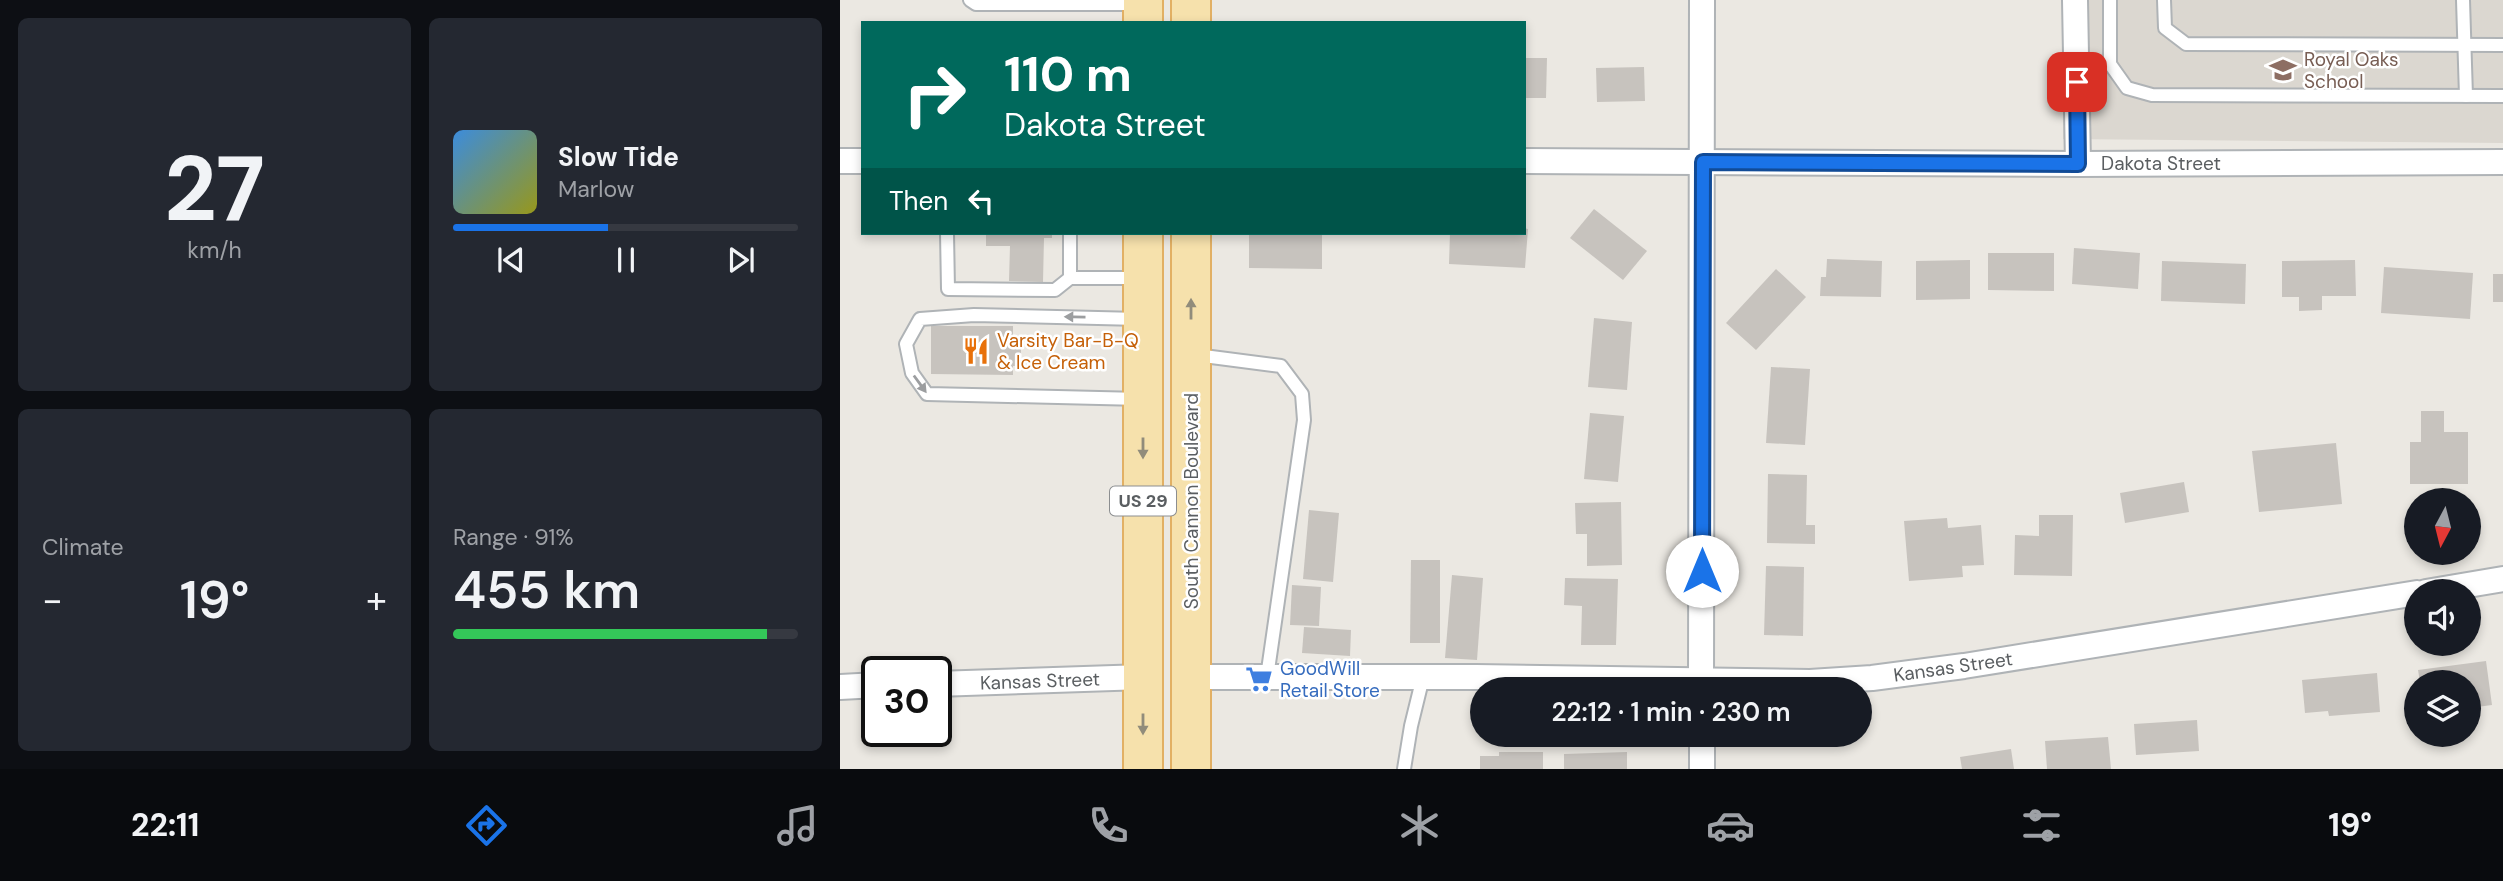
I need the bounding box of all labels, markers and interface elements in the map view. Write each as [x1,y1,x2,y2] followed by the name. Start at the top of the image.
[1004,42,1132,106] text: 110 m
[2304,47,2398,94] place label: Royal Oaks School
[889,49,980,140] icon: right
[2047,52,2107,112] pin
[2268,55,2298,85] school or university icon: Royal Oaks School
[2058,63,2096,101] icon: arrive
[1004,104,1206,146] text: Dakota Street
[164,130,265,248] text: 27
[558,140,679,174] text: Slow Tide
[2101,151,2221,176] street label: Dakota Street
[558,174,634,204] text: Marlow
[962,182,1000,220] icon: left
[889,184,948,218] text: Then
[187,235,242,265] text: km/h
[492,241,530,279] icon: previous
[607,241,645,279] icon: pause
[722,241,760,279] icon: next
[1185,298,1197,320] one-way arrow
[1064,312,1086,323] one-way arrow
[997,328,1139,375] place label: Varsity Bar-B-Q & Ice Cream
[961,336,991,366] restaurant icon: Varsity Bar-B-Q & Ice Cream
[913,375,927,393] one-way arrow
[1179,393,1204,609] street label: South Cannon Boulevard
[1137,437,1149,459] one-way arrow
[1110,486,1176,516] road number: US 29
[2404,488,2482,565] north arrow
[2404,488,2481,747] map controls
[453,522,574,552] text: Range · 91%
[42,532,124,562] text: Climate
[1665,534,1739,608] position arrow
[453,556,640,624] text: 455 km
[180,566,249,634] text: 19°
[42,575,63,625] text: −
[366,575,387,625] text: +
[2404,579,2481,656] button: sound
[1892,646,2014,688] street label: Kansas Street
[861,656,952,747] speed limit sign: 30
[1280,656,1380,703] place label: GoodWill Retail Store
[1244,664,1274,694] supermarket icon: GoodWill Retail Store
[979,666,1101,696] street label: Kansas Street
[2404,670,2481,747] button: layers
[1551,695,1791,729] text: 22:12 · 1 min · 230 m
[1138,714,1149,736] one-way arrow
[462,801,511,850] icon: directions
[773,801,822,850] icon: music
[1084,801,1133,850] icon: phone
[1395,801,1444,850] icon: climate
[1706,801,1755,850] icon: car
[2017,801,2066,850] icon: filters
[131,804,199,846] text: 22:11
[2328,804,2372,846] text: 19°

